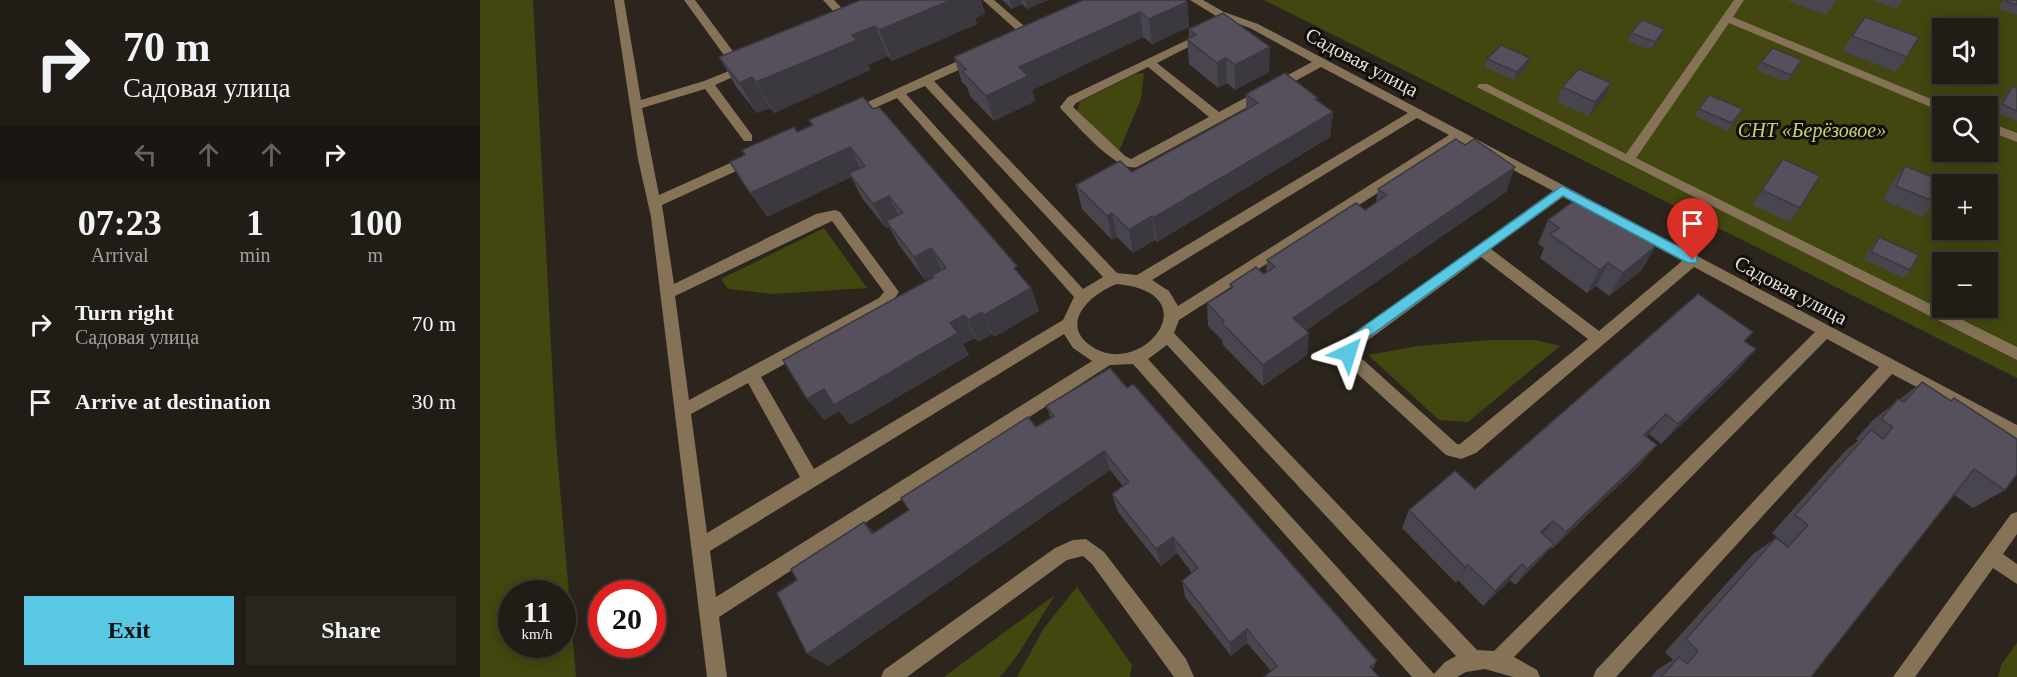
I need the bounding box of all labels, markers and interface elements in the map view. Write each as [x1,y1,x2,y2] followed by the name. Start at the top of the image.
[1932,18,1998,318] map controls
[1932,18,1998,84] button: sound
[1302,23,1422,102] street label: Садовая улица
[24,24,102,102] icon: right
[123,24,211,70] text: 70 m
[123,73,290,103] text: Садовая улица
[1932,96,1998,162] button: search
[1738,119,1886,142] park label: СНТ «Берёзовое»
[129,138,162,171] icon: left
[192,138,225,171] icon: ahead
[255,138,288,171] icon: ahead
[318,138,351,171] icon: right
[1932,174,1998,240] button: +
[1667,198,1718,260] pin
[78,203,162,243] text: 07:23
[246,203,264,243] text: 1
[348,203,402,243] text: 100
[1676,207,1709,240] icon: arrive
[91,244,149,266] text: Arrival
[239,244,271,266] text: min
[368,244,383,266] text: m
[1731,251,1851,330] street label: Садовая улица
[1932,252,1998,318] button: −
[75,300,174,325] text: Turn right
[24,308,57,341] icon: right
[411,311,456,336] text: 70 m
[1316,321,1380,385] position arrow
[75,326,199,348] text: Садовая улица
[24,386,57,419] icon: arrive
[75,389,271,414] text: Arrive at destination
[411,389,456,414] text: 30 m
[588,580,666,658] speed limit sign: 20
[523,595,551,628] text: 11
[24,596,234,665] button: Exit
[246,596,456,665] button: Share
[522,626,552,642] text: km/h

